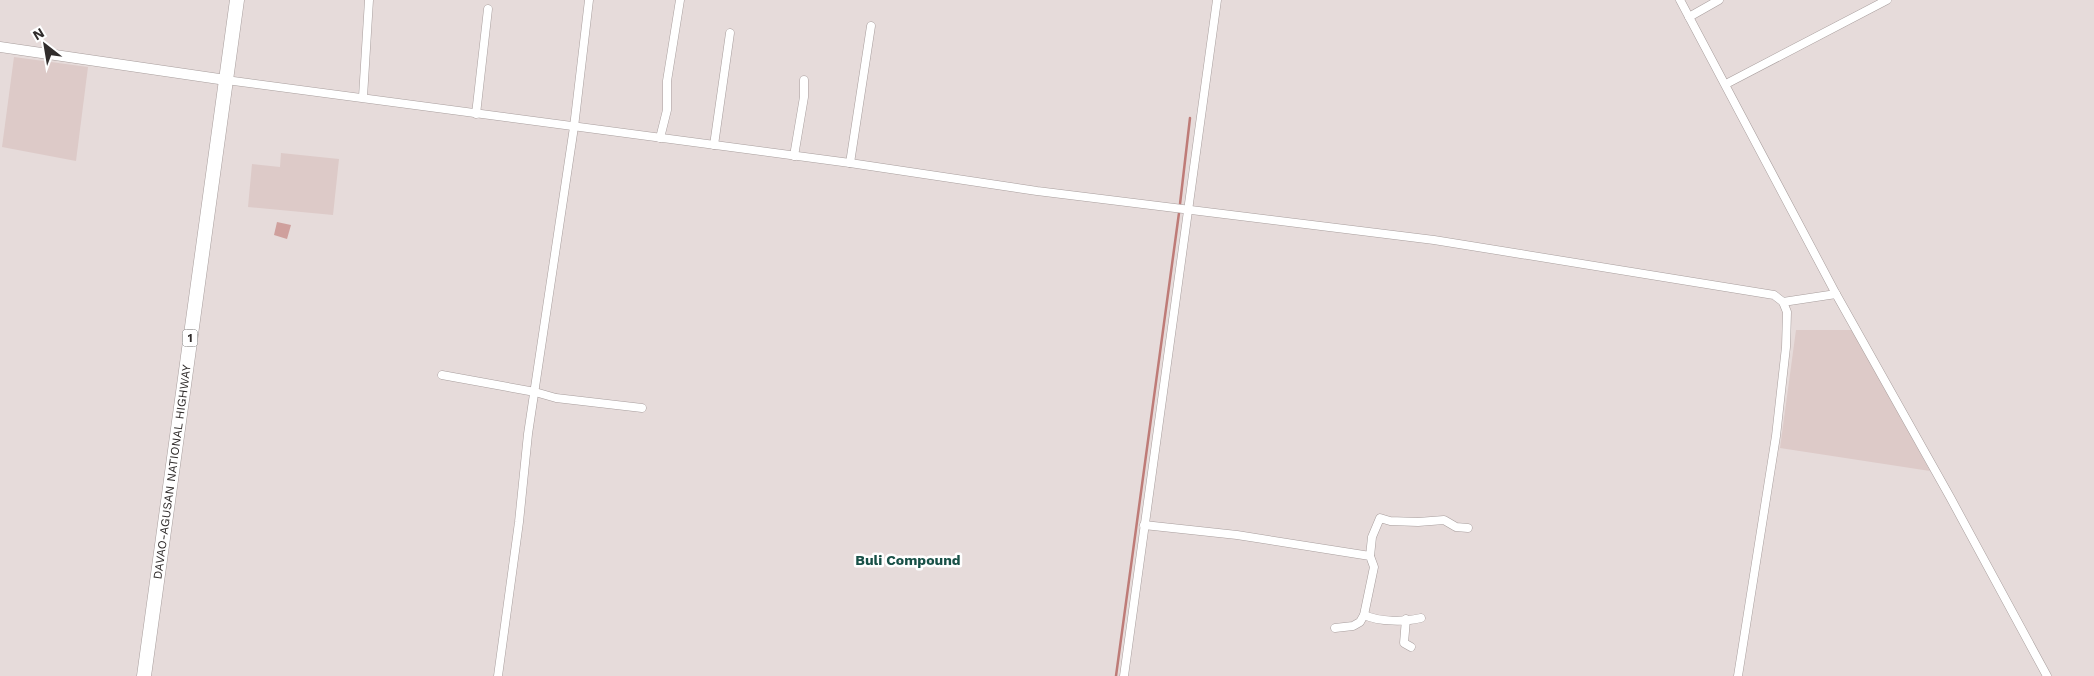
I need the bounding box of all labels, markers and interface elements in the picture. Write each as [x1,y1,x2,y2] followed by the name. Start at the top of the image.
[20,20,70,70] north arrow
[30,24,47,43] text: N
[182,329,198,346] road number: 1
[150,364,194,580] street label: DAVAO-AGUSAN NATIONAL HIGHWAY
[855,552,961,568] district label: Buli Compound

